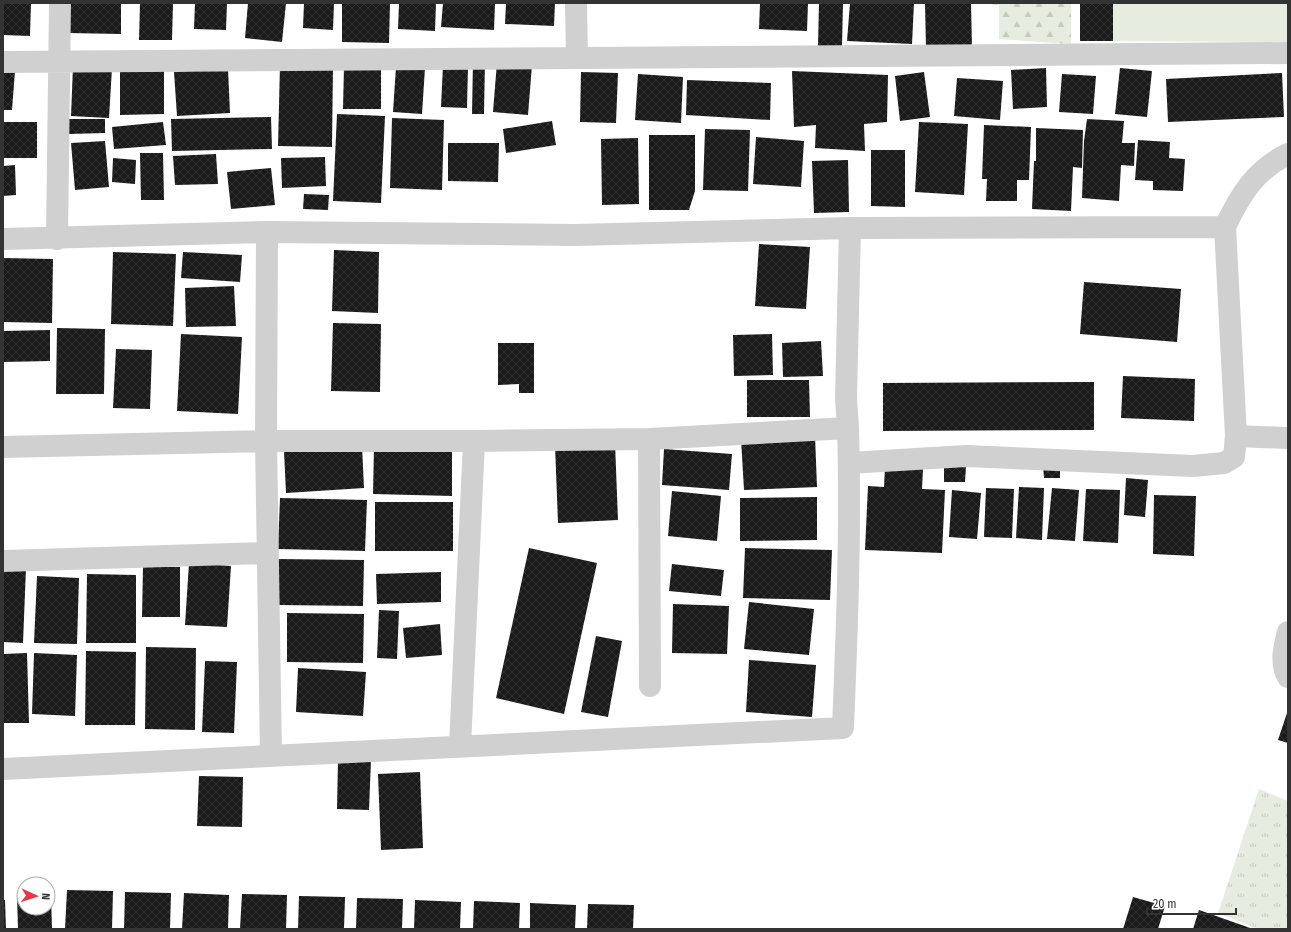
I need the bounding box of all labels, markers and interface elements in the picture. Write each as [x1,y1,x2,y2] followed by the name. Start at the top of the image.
[16,876,56,916] north arrow
[1147,890,1236,916] scale bar
[39,893,52,900] text: N
[1153,897,1177,911] text: 20 m

